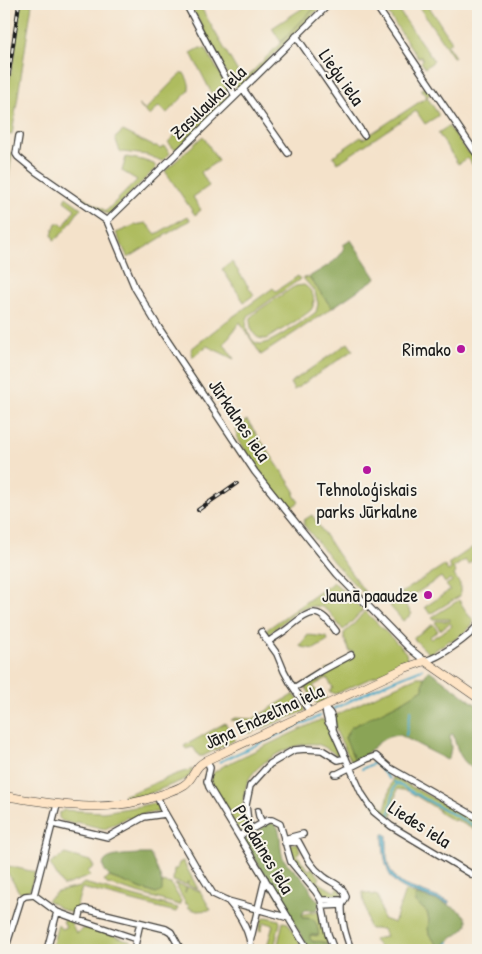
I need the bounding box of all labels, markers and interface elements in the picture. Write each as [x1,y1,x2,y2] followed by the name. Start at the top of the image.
[313,43,371,111] street label: Lieģu iela
[164,59,252,145] street label: Zasulauka iela
[402,336,451,362] place label: Rimako
[455,343,467,355] marker: Rimako
[203,374,278,467] street label: Jūrkalnes iela
[361,464,373,476] marker: Tehnoloģiskais parks Jūrkalne
[317,476,418,524] place label: Tehnoloģiskais parks Jūrkalne
[322,582,418,608] place label: Jaunā paaudze
[422,589,434,601] marker: Jaunā paaudze
[200,677,328,755] street label: Jāņa Endzelīna iela
[384,794,457,854] street label: Liedes iela
[227,800,301,899] street label: Priedaines iela

